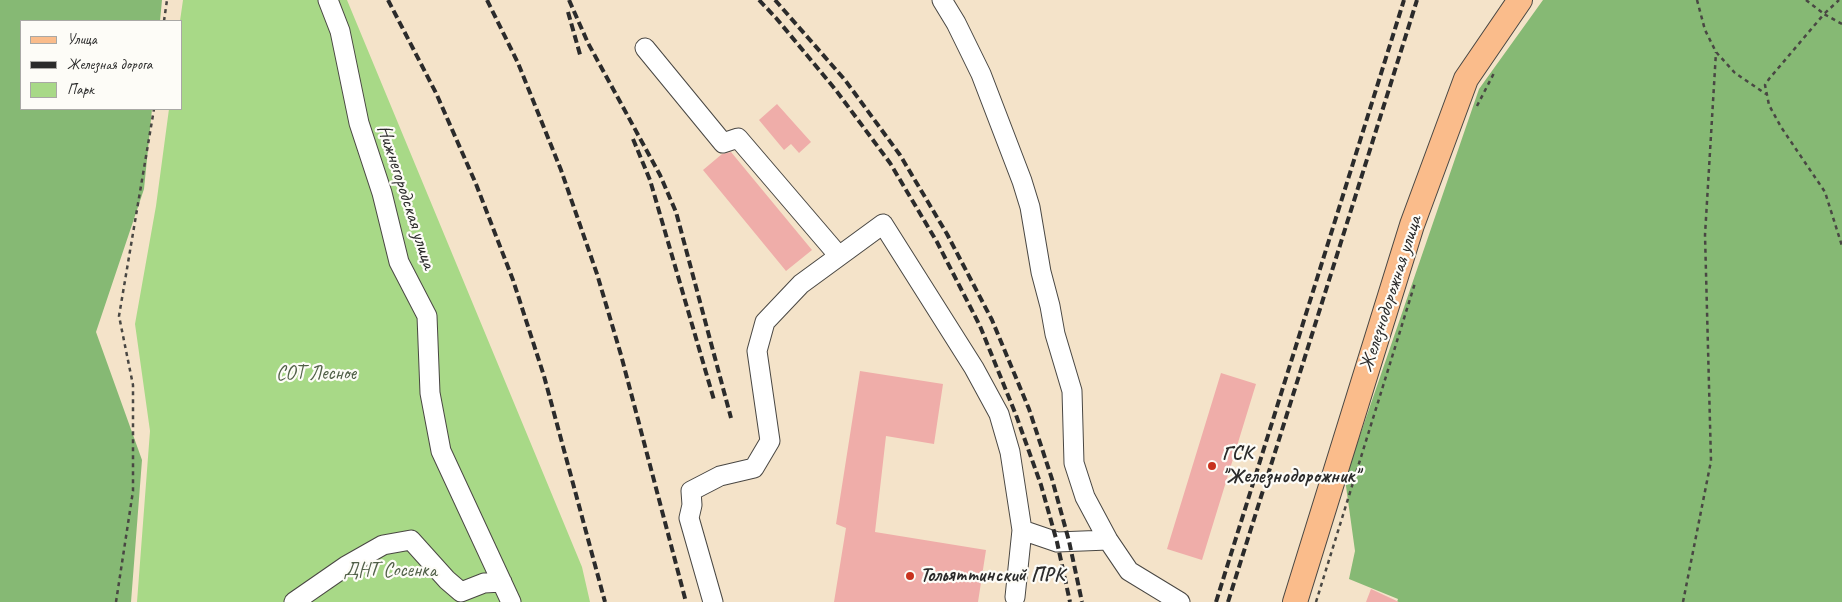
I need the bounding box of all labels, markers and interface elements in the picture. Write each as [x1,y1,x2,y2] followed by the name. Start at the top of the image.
[20,20,182,110] legend
[67,30,97,49] text: Улица
[67,55,152,74] text: Железная дорога
[67,80,94,99] text: Парк
[371,122,441,272] street label: Нижнегородская улица
[1354,213,1428,375] street label: Железнодорожная улица
[276,362,356,386] park label: СОТ Лесное
[1222,442,1359,489] place label: ГСК "Железнодорожник"
[1206,460,1218,472] marker: ГСК "Железнодорожник"
[343,559,437,583] park label: ДНТ Сосенка
[920,564,1064,588] place label: Тольяттинский ПРК
[904,570,916,582] marker: Тольяттинский ПРК

